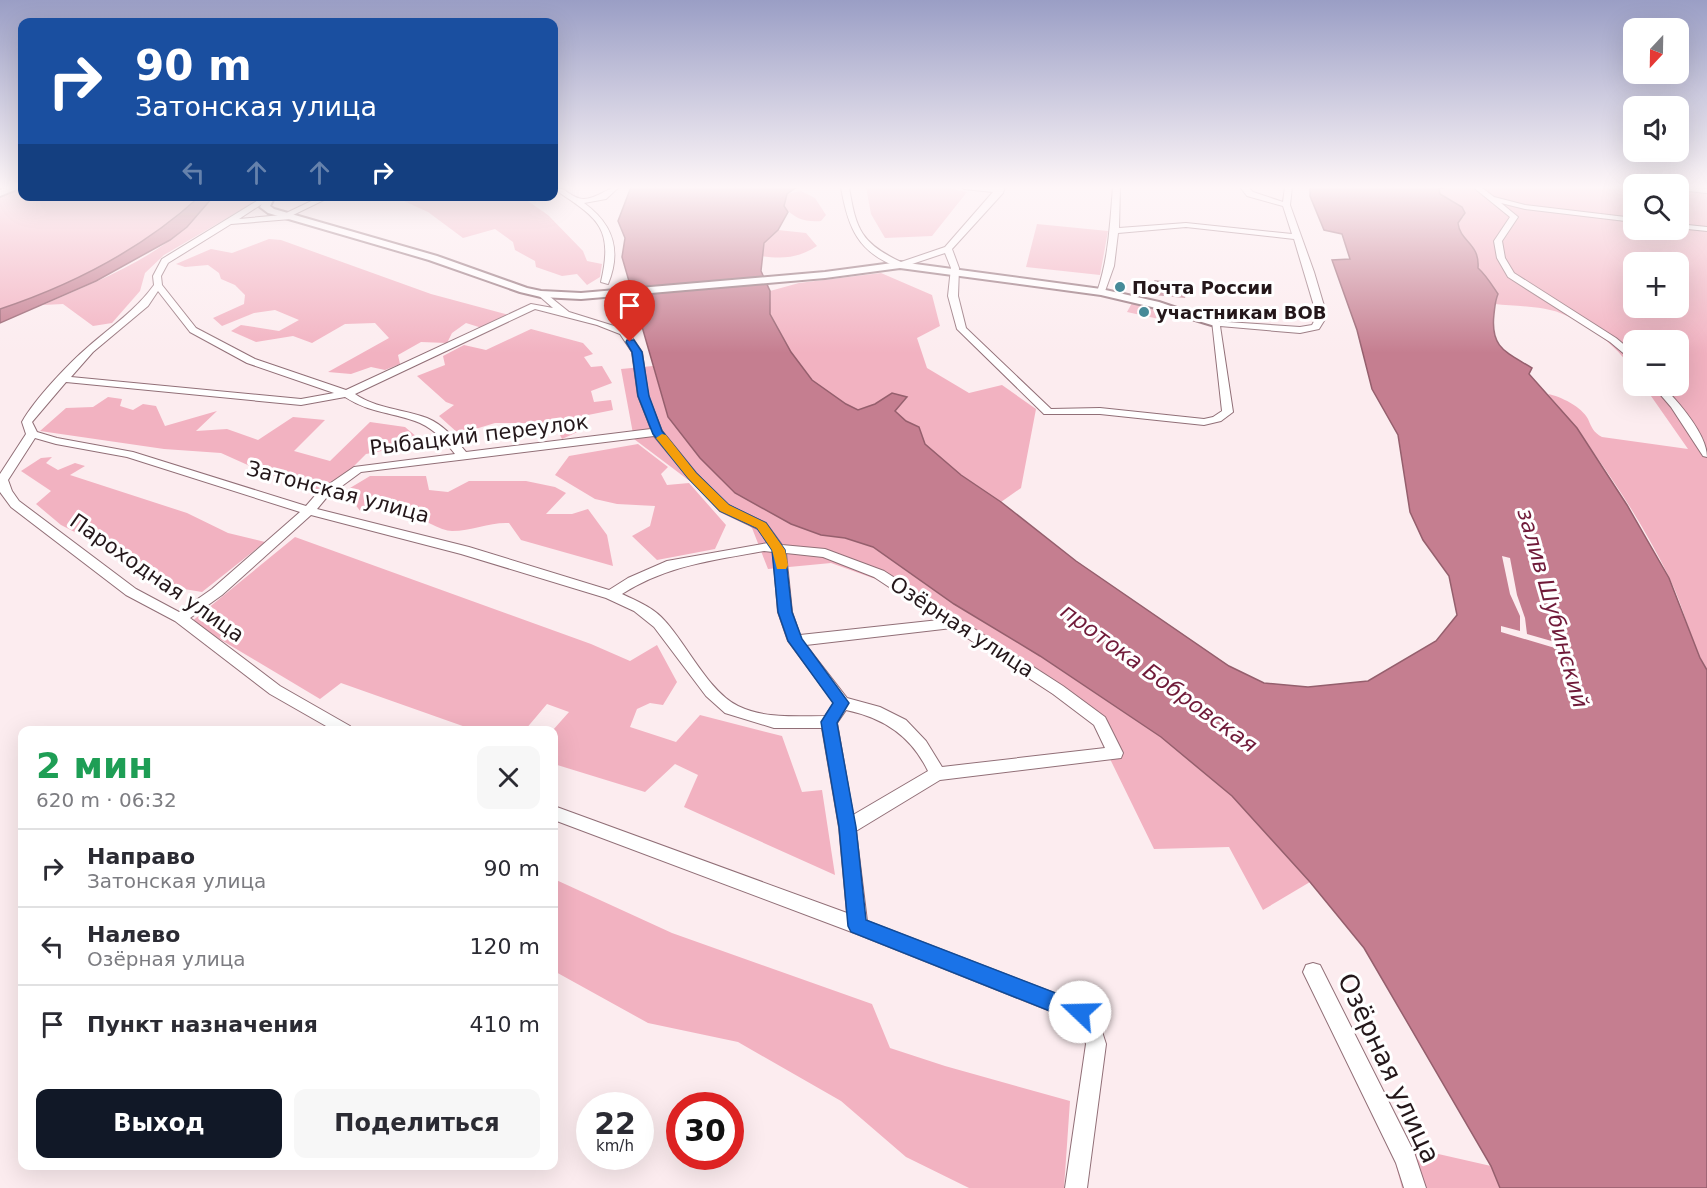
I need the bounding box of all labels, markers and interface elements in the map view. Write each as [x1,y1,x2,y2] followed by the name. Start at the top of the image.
[1623,18,1689,84] north arrow
[1623,18,1689,396] map controls
[135,41,252,90] text: 90 m
[36,42,114,120] icon: right
[135,91,377,122] text: Затонская улица
[1623,96,1689,162] button: sound
[177,156,210,189] icon: left
[240,156,273,189] icon: ahead
[303,156,336,189] icon: ahead
[366,156,399,189] icon: right
[1623,174,1689,240] button: search
[1623,252,1689,318] button: +
[1132,277,1273,298] place label: Почта России
[604,280,655,342] pin
[1113,280,1127,294] marker: Почта России
[613,289,646,322] icon: arrive
[1156,302,1326,323] place label: участникам ВОВ
[1137,305,1151,319] marker: участникам ВОВ
[1623,330,1689,396] button: −
[368,410,590,460] street label: Рыбацкий переулок
[244,456,432,528] street label: Затонская улица
[1513,505,1593,711] water label: залив Шубинский
[65,509,249,647] street label: Пароходная улица
[886,572,1038,682] street label: Озёрная улица
[1056,598,1262,758] water label: протока Бобровская
[36,745,153,786] text: 2 мин
[477,746,540,809] button: close
[36,788,177,812] text: 620 m · 06:32
[87,844,195,869] text: Направо
[36,852,69,885] icon: right
[484,856,540,881] text: 90 m
[87,869,266,893] text: Затонская улица
[87,922,180,947] text: Налево
[36,930,69,963] icon: left
[470,934,540,959] text: 120 m
[87,947,246,971] text: Озёрная улица
[1332,968,1446,1168] street label: Озёрная улица
[1048,980,1112,1044] position arrow
[36,1008,69,1041] icon: arrive
[87,1012,318,1037] text: Пункт назначения
[470,1012,540,1037] text: 410 m
[36,1089,282,1158] button: Выход
[294,1089,540,1158] button: Поделиться
[666,1092,744,1170] speed limit sign: 30
[594,1106,636,1141] text: 22
[596,1137,634,1155] text: km/h

